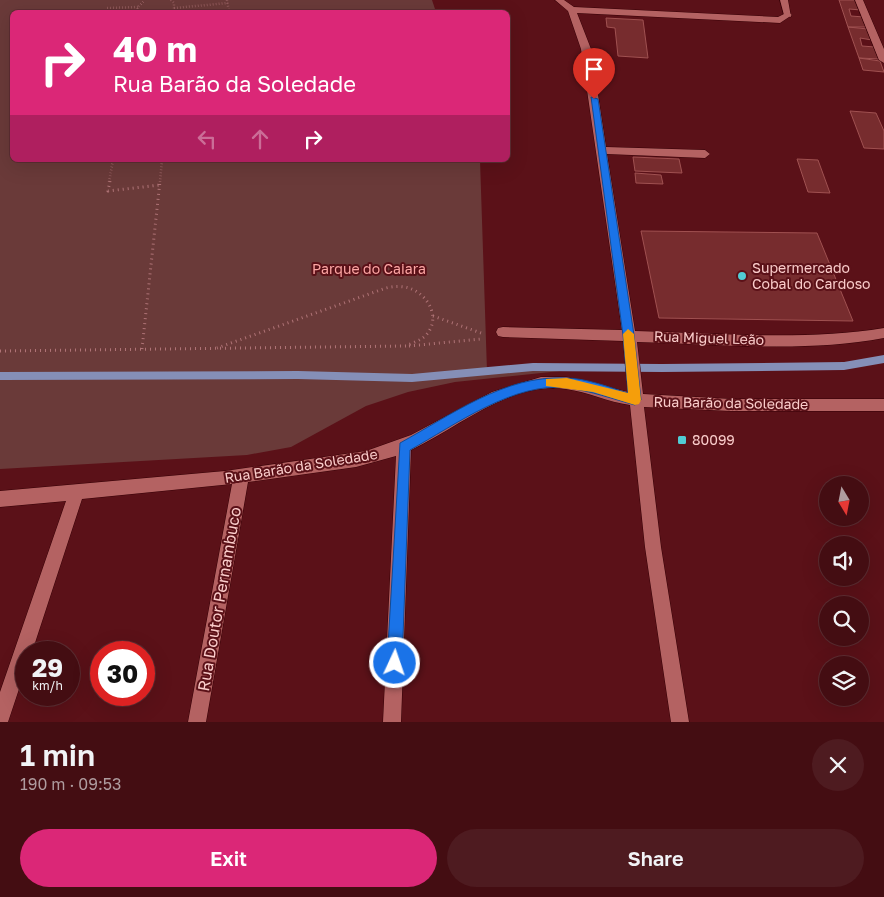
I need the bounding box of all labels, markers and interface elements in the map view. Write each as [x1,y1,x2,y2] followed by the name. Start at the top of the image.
[113,28,197,70] text: 40 m
[30,30,95,95] icon: right
[573,48,615,99] pin
[580,55,608,83] icon: arrive
[113,70,356,97] text: Rua Barão da Soledade
[193,125,221,153] icon: left
[246,125,274,153] icon: ahead
[299,125,327,153] icon: right
[752,259,871,292] place label: Supermercado Cobal do Cardoso
[312,260,426,277] park label: Parque do Caiara
[736,270,748,282] marker: Supermercado Cobal do Cardoso
[654,327,764,348] street label: Rua Miguel Leão
[654,393,808,412] street label: Rua Barão da Soledade
[692,431,735,448] place label: 80099
[676,434,688,446] marker: 80099
[223,445,379,486] street label: Rua Barão da Soledade
[819,476,869,526] north arrow
[819,476,869,706] map controls
[193,505,245,693] street label: Rua Doutor Pernambuco
[819,536,869,586] button: sound
[819,596,869,646] button: search
[368,636,420,688] position arrow
[90,641,155,706] speed limit sign: 30
[32,652,63,683] text: 29
[819,656,869,706] button: layers
[32,678,63,693] text: km/h
[20,737,95,773] text: 1 min
[812,739,864,791] button: close
[20,774,121,794] text: 190 m · 09:53
[20,829,437,887] button: Exit
[447,829,864,887] button: Share

